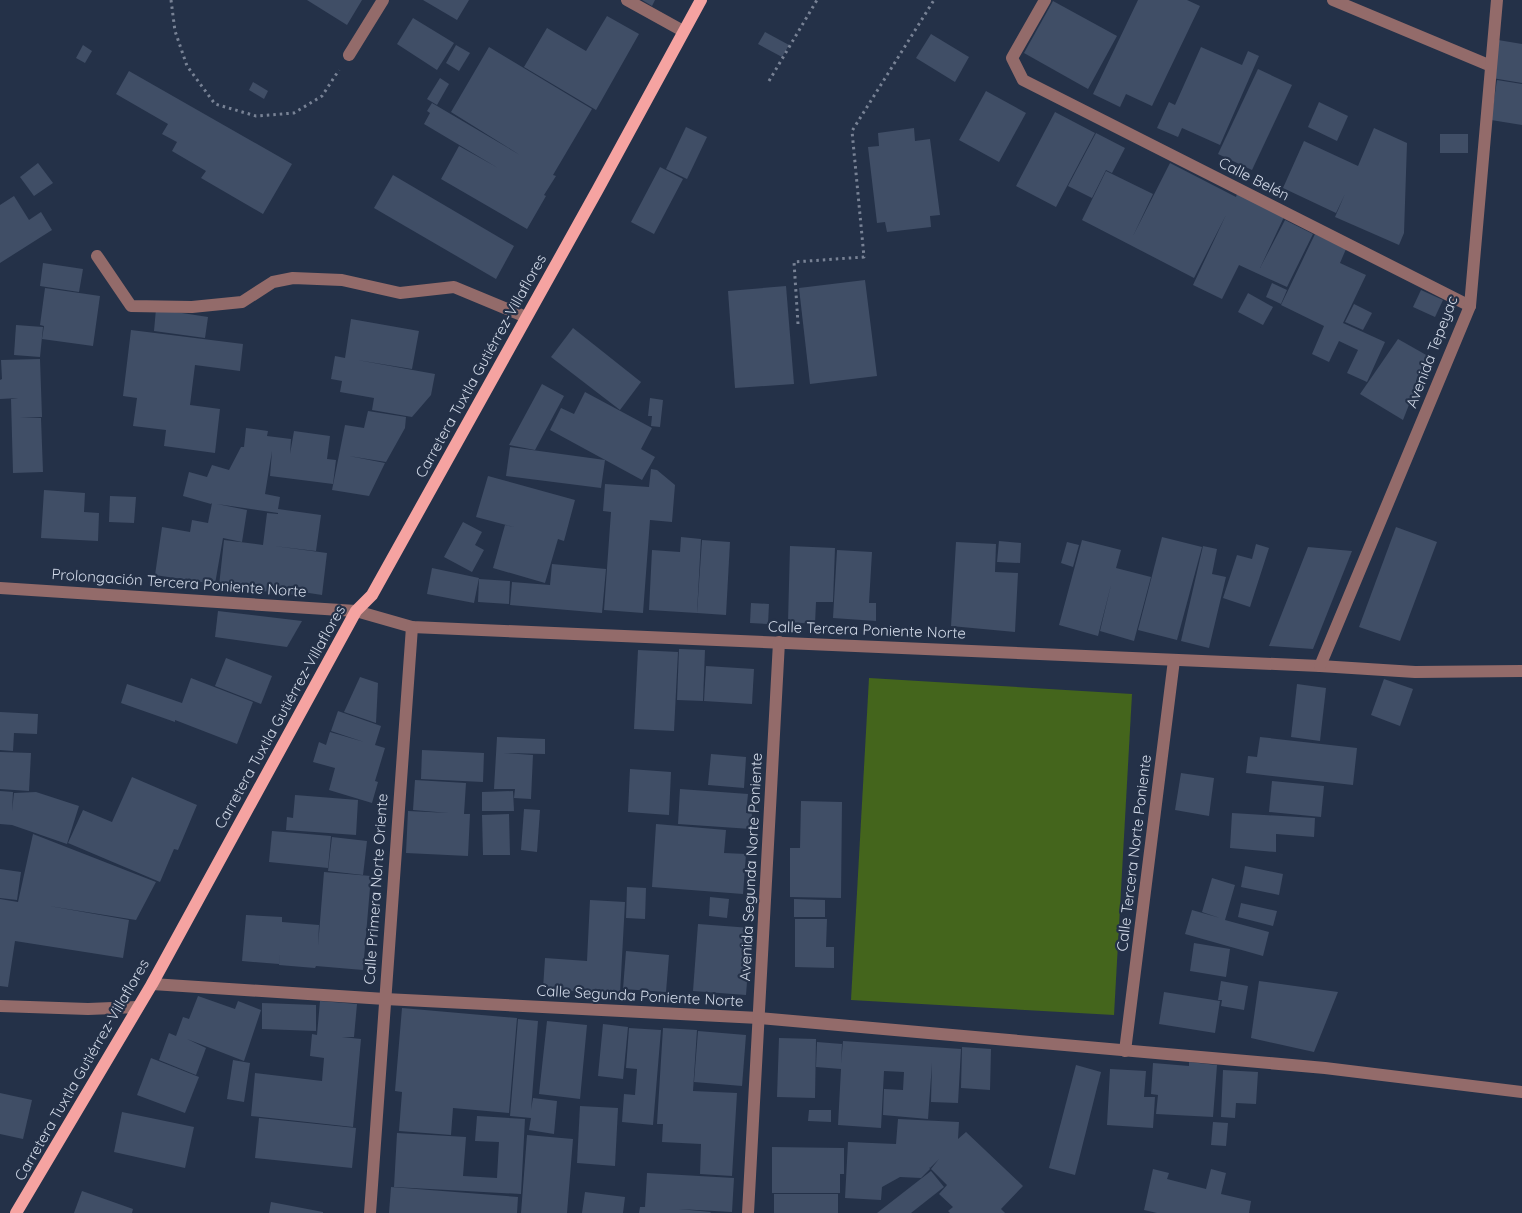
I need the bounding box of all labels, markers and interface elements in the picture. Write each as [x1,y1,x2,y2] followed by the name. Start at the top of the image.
[1216,153,1293,204] street label: Calle Belén
[411,251,550,481] street label: Carretera Tuxtla Gutiérrez-Villaflores
[1401,293,1462,410] street label: Avenida Tepeyac
[51,564,307,601] street label: Prolongación Tercera Poniente Norte
[210,602,349,832] street label: Carretera Tuxtla Gutiérrez-Villaflores
[768,617,966,642] street label: Calle Tercera Poniente Norte
[735,752,766,982] street label: Avenida Segunda Norte Poniente
[1112,753,1155,952] street label: Calle Tercera Norte Poniente
[359,793,392,985] street label: Calle Primera Norte Oriente
[10,956,153,1184] street label: Carretera Tuxtla Gutiérrez-Villaflores
[536,981,744,1010] street label: Calle Segunda Poniente Norte

